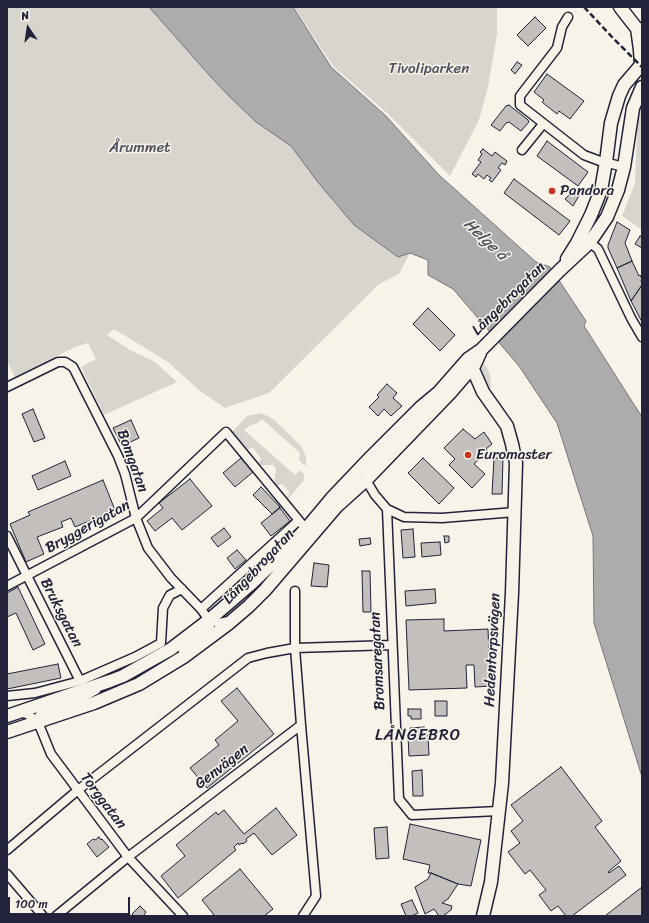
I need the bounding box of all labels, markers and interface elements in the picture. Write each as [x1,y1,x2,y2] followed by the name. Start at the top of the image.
[19,6,31,26] text: N
[8,8,48,48] north arrow
[389,60,469,78] park label: Tivoliparken
[109,139,171,157] park label: Årummet
[560,182,614,200] place label: Pandora
[547,186,557,196] marker: Pandora
[459,215,511,265] water label: Helge å
[469,259,549,339] street label: Långebrogatan
[112,427,152,495] street label: Bomgatan
[476,446,552,464] place label: Euromaster
[463,450,473,460] marker: Euromaster
[43,496,133,558] street label: Bryggerigatan
[220,526,298,608] street label: Långebrogatan
[36,575,86,651] street label: Bruksgatan
[481,593,505,707] street label: Hedentorpsvägen
[366,611,390,711] street label: Bromsaregatan
[375,726,461,746] district label: LÅNGEBRO
[192,741,252,793] street label: Genvägen
[76,769,130,833] street label: Torggatan
[10,889,132,915] scale bar
[15,893,48,915] text: 100 m

